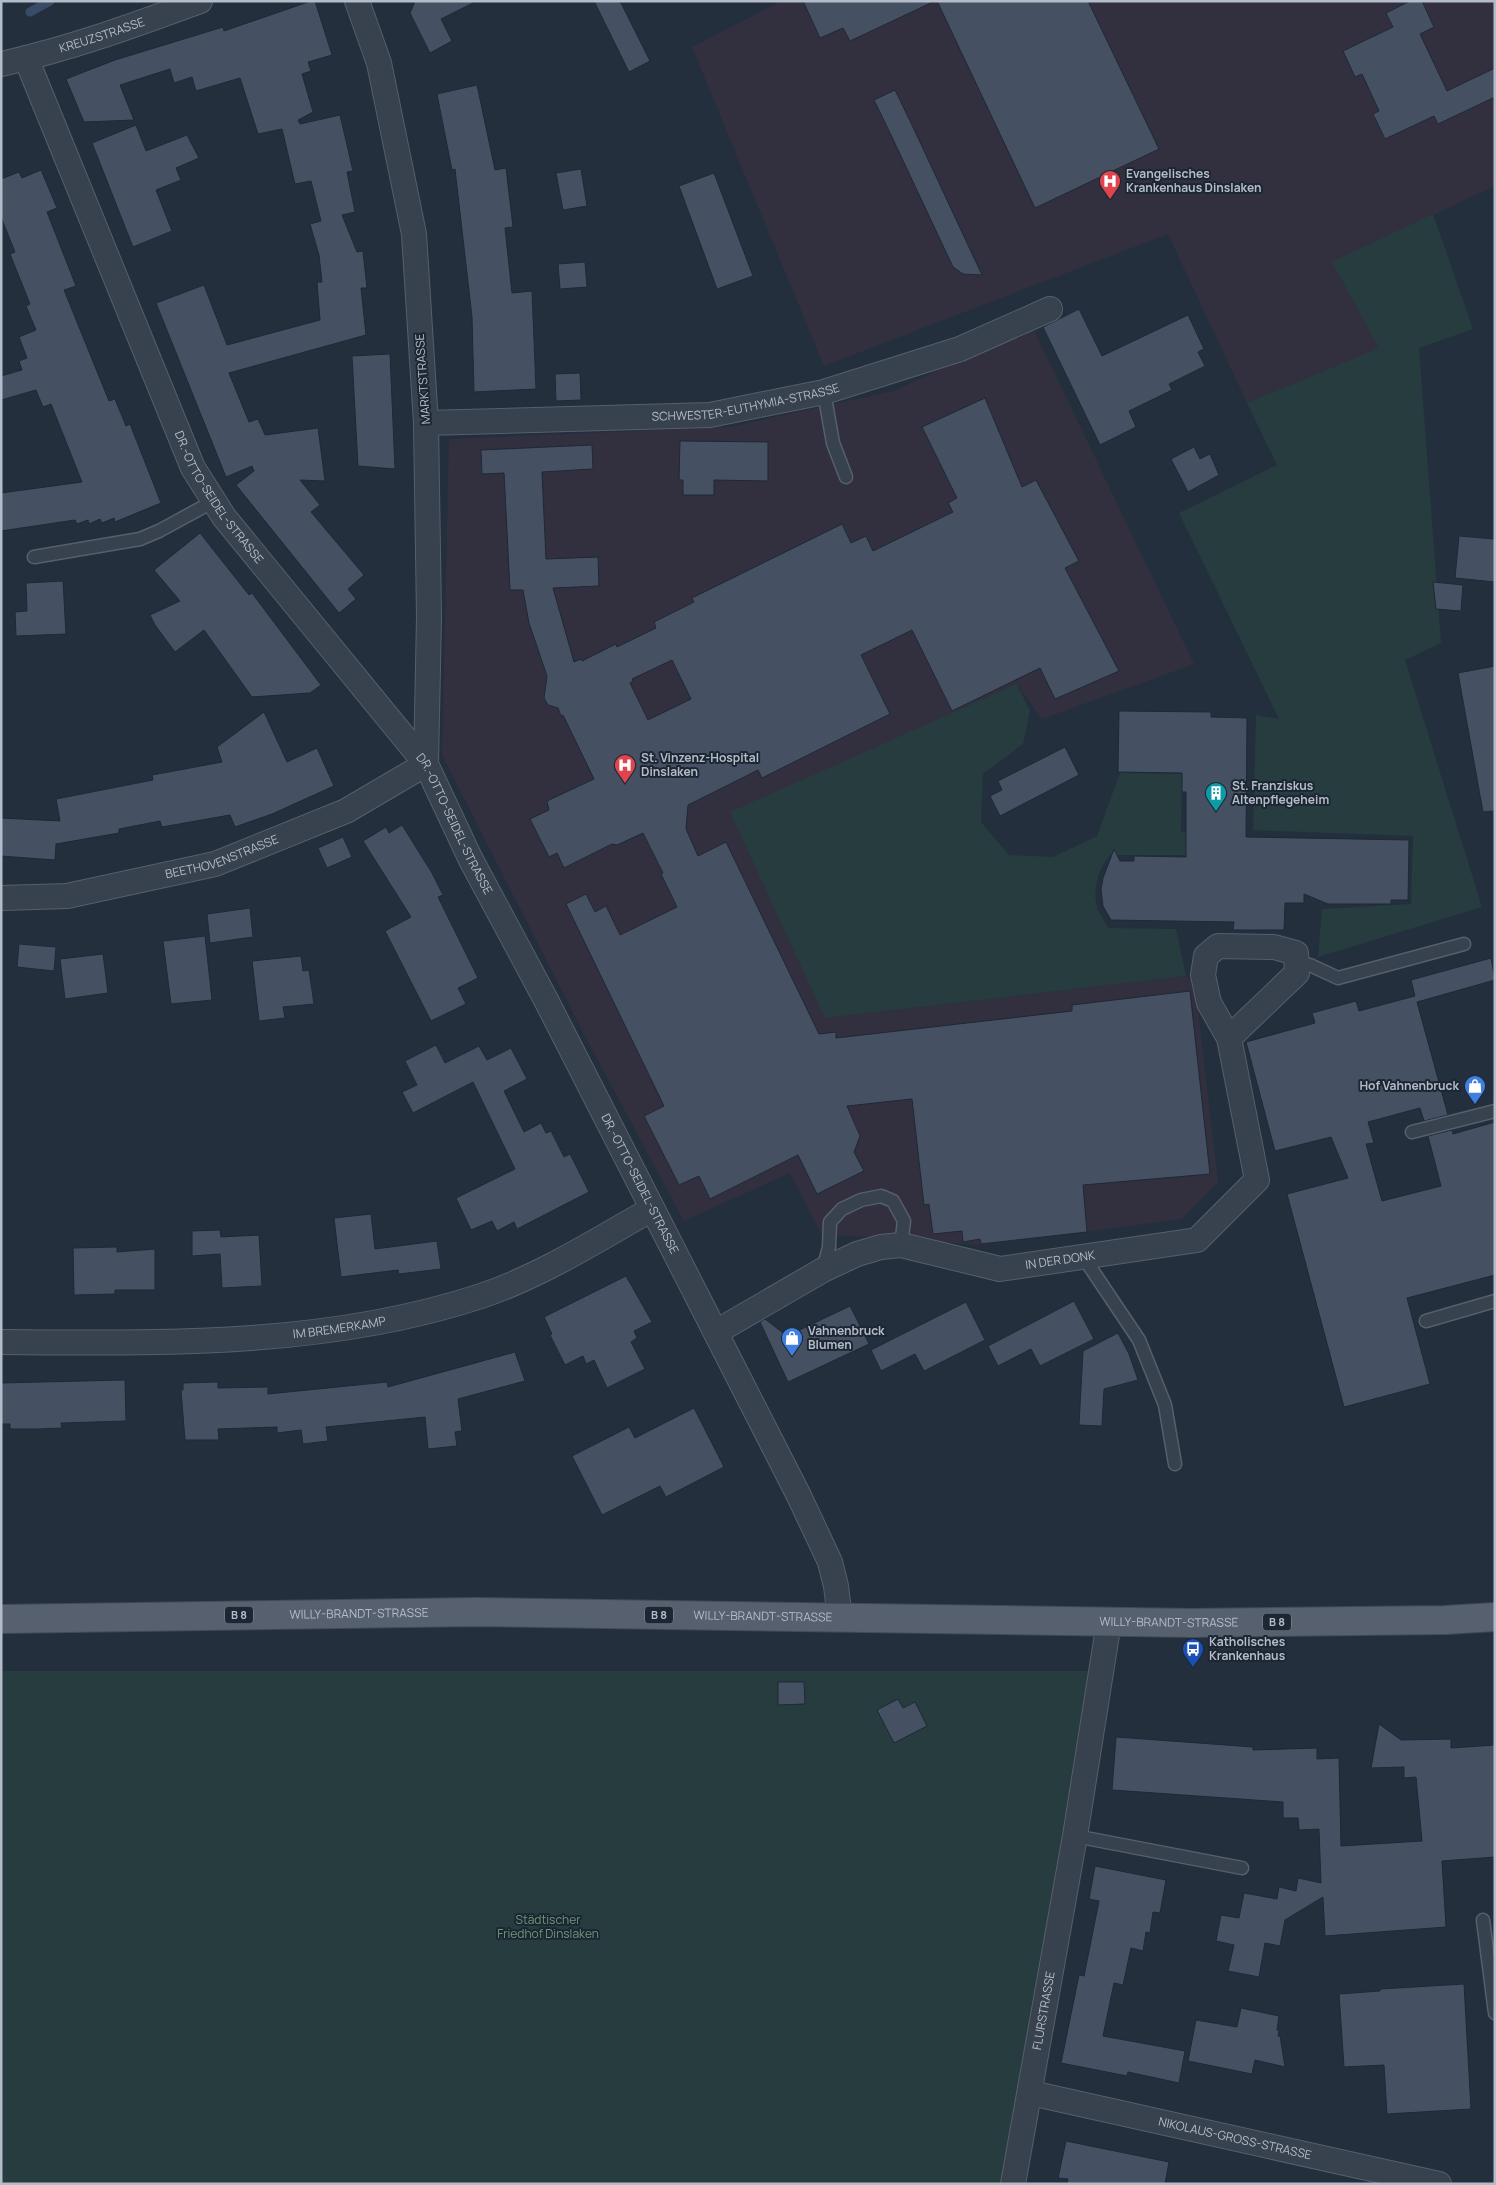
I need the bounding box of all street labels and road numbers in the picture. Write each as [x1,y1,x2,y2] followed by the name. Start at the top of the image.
[57,13,147,57] street label: KREUZSTRASSE
[411,333,434,425] street label: MARKTSTRASSE
[652,379,842,425] street label: SCHWESTER-EUTHYMIA-STRASSE
[171,428,268,567] street label: DR.-OTTO-SEIDEL-STRASSE
[413,749,497,897] street label: DR.-OTTO-SEIDEL-STRASSE
[164,830,281,883] street label: BEETHOVENSTRASSE
[597,1110,683,1257] street label: DR.-OTTO-SEIDEL-STRASSE
[1024,1246,1097,1273] street label: IN DER DONK
[292,1312,387,1342] street label: IM BREMERKAMP
[289,1604,429,1623] street label: WILLY-BRANDT-STRASSE
[225,1606,253,1624] road number: B 8
[645,1606,673,1624] road number: B 8
[693,1606,833,1625] street label: WILLY-BRANDT-STRASSE
[1099,1613,1239,1631] street label: WILLY-BRANDT-STRASSE
[1263,1614,1291,1630] road number: B 8
[1028,1970,1059,2051] street label: FLURSTRASSE
[1157,2113,1314,2163] street label: NIKOLAUS-GROSS-STRASSE

